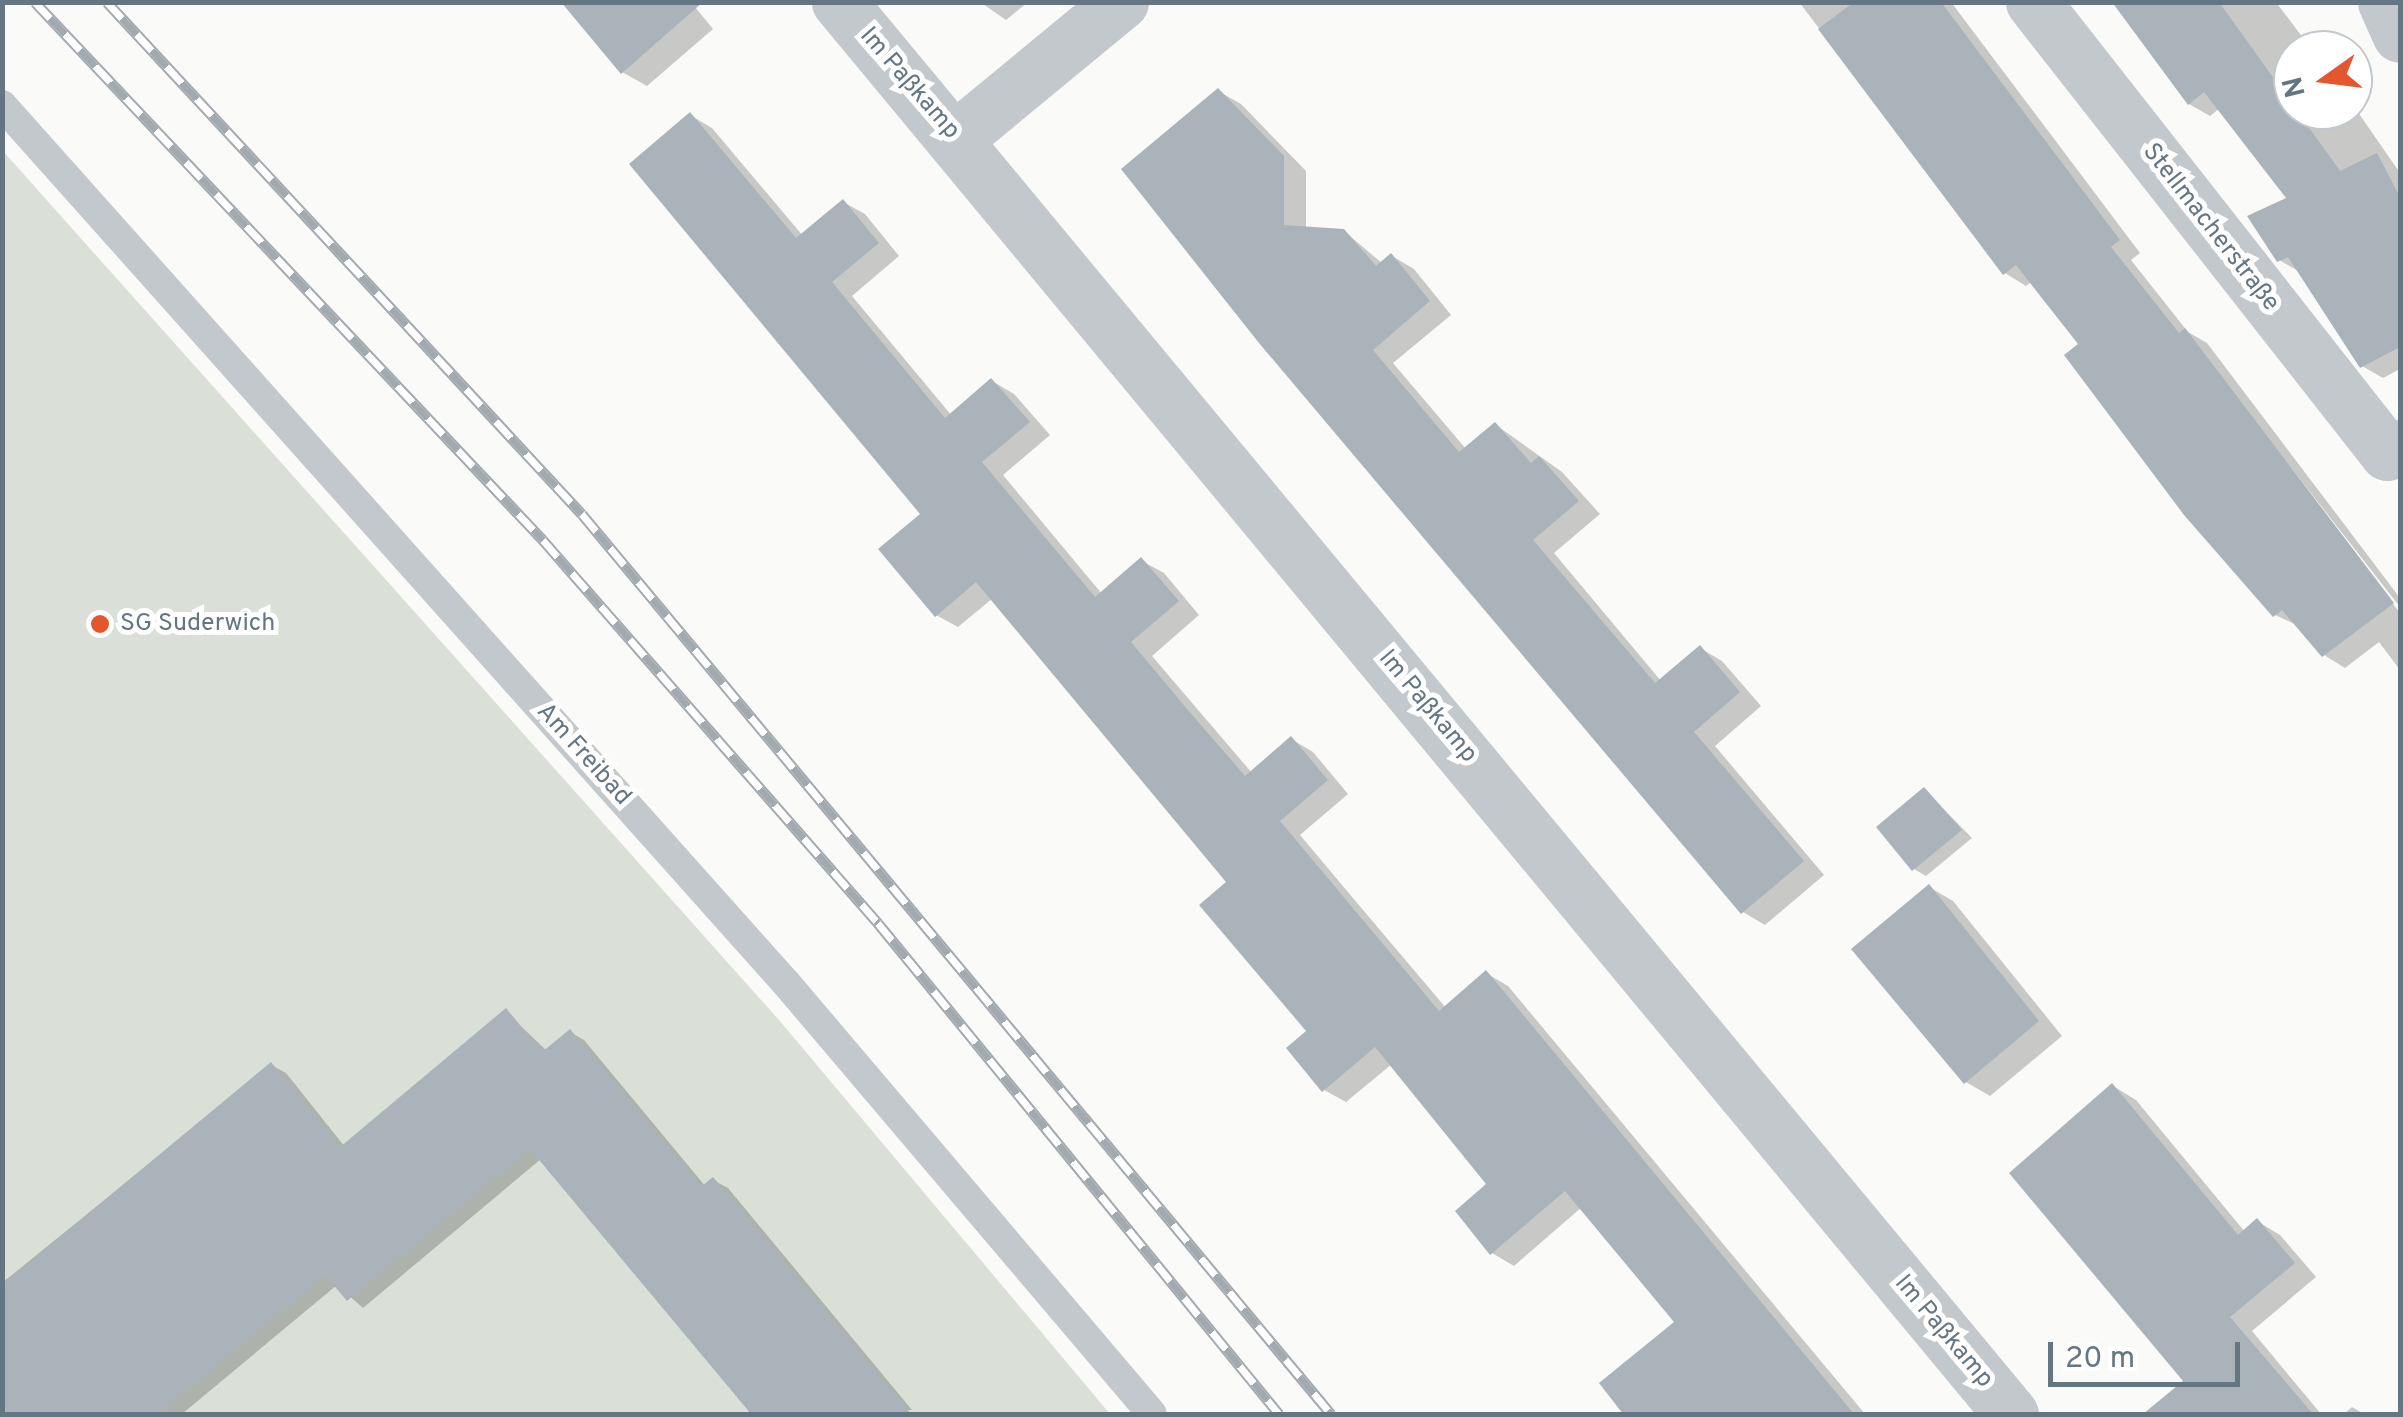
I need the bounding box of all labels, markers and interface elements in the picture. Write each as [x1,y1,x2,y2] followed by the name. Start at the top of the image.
[852,22,966,146] street label: Im Paßkamp
[2273,30,2373,130] north arrow
[2276,73,2316,101] text: N
[2135,138,2285,318] street label: Stellmacherstraße
[120,609,275,639] place label: SG Suderwich
[89,613,111,635] marker: SG Suderwich
[1371,644,1483,770] street label: Im Paßkamp
[529,698,637,812] street label: Am Freibad
[1887,1269,1999,1395] street label: Im Paßkamp
[2053,1322,2246,1384] scale bar
[2065,1341,2135,1378] text: 20 m

